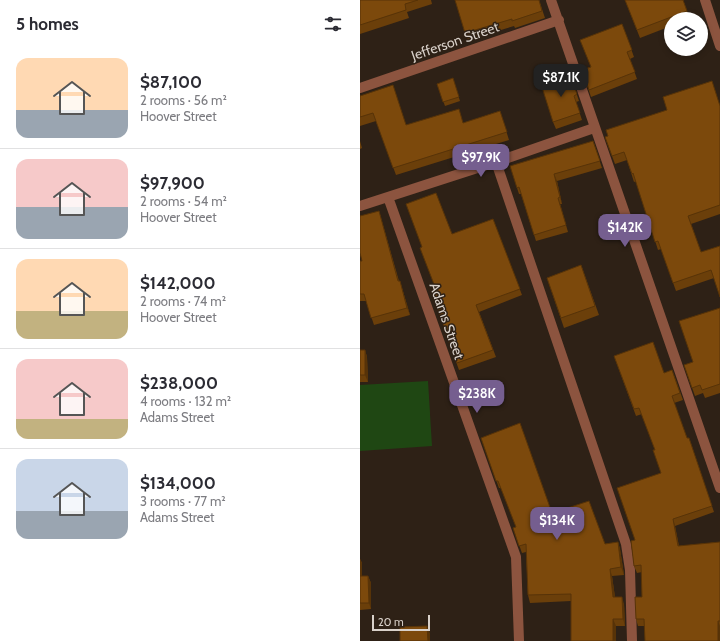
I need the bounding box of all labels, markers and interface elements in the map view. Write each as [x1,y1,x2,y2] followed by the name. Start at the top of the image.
[664,12,708,56] map controls
[664,12,708,56] button: layers
[322,13,344,35] icon: filters
[16,14,79,34] text: 5 homes
[408,17,502,65] street label: Jefferson Street
[528,64,594,98] pin: $87.1K
[542,69,580,85] text: $87.1K
[140,72,202,92] text: $87,100
[48,74,96,122] icon: home
[140,92,227,108] text: 2 rooms · 56 m²
[140,108,217,124] text: Hoover Street
[448,144,514,178] pin: $97.9K
[461,149,501,165] text: $97.9K
[140,173,205,193] text: $97,900
[48,175,96,223] icon: home
[140,193,227,209] text: 2 rooms · 54 m²
[140,209,217,225] text: Hoover Street
[597,214,653,248] pin: $142K
[607,219,643,235] text: $142K
[140,273,215,293] text: $142,000
[48,275,96,323] icon: home
[425,280,469,362] street label: Adams Street
[140,293,226,309] text: 2 rooms · 74 m²
[140,309,217,325] text: Hoover Street
[140,373,218,393] text: $238,000
[48,375,96,423] icon: home
[449,380,505,414] pin: $238K
[458,385,496,401] text: $238K
[140,393,231,409] text: 4 rooms · 132 m²
[140,409,214,425] text: Adams Street
[140,473,216,493] text: $134,000
[48,475,96,523] icon: home
[140,493,226,509] text: 3 rooms · 77 m²
[529,507,585,541] pin: $134K
[140,509,214,525] text: Adams Street
[539,512,575,528] text: $134K
[372,613,430,632] scale bar
[378,615,404,629] text: 20 m

